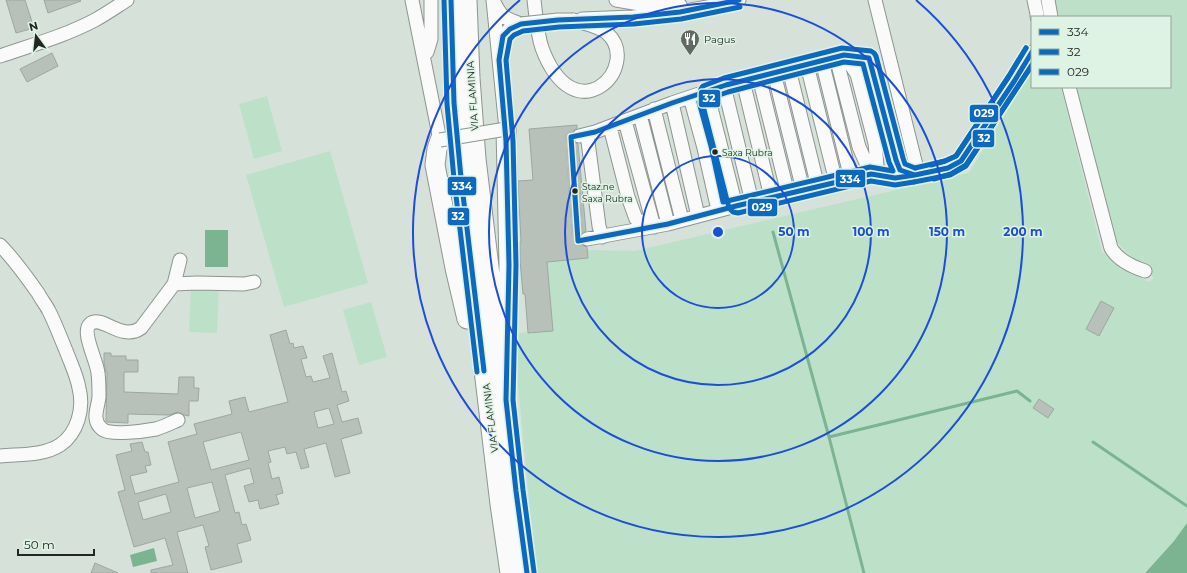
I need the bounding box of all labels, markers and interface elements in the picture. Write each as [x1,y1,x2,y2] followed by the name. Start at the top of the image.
[16,16,56,56] north arrow
[1031,16,1171,88] legend
[27,18,40,34] text: N
[1067,24,1088,39] text: 334
[679,28,701,56] restaurant icon: Pagus
[704,33,736,46] place label: Pagus
[1067,44,1081,59] text: 32
[464,60,481,131] street label: VIA FLAMINIA
[1067,64,1089,79] text: 029
[698,89,721,108] line badge: 32
[702,91,716,105] text: 32
[969,104,999,123] line badge: 029
[974,106,994,120] text: 029
[972,129,995,148] line badge: 32
[977,131,991,145] text: 32
[710,147,720,157] marker: Saxa Rubra
[722,147,772,158] place label: Saxa Rubra
[835,169,866,188] line badge: 334
[839,172,861,186] text: 334
[447,176,477,196] line badge: 334
[451,179,473,193] text: 334
[582,181,632,204] place label: Staz.ne Saxa Rubra
[570,186,580,196] marker: Staz.ne Saxa Rubra
[747,198,778,217] line badge: 029
[752,200,772,214] text: 029
[447,207,470,226] line badge: 32
[451,209,465,223] text: 32
[778,224,810,239] text: 50 m
[853,224,889,239] text: 100 m
[929,224,965,239] text: 150 m
[1003,224,1043,239] text: 200 m
[711,225,725,239] centre of rings
[480,382,501,453] street label: VIA FLAMINIA
[18,531,94,557] scale bar
[24,537,55,552] text: 50 m

